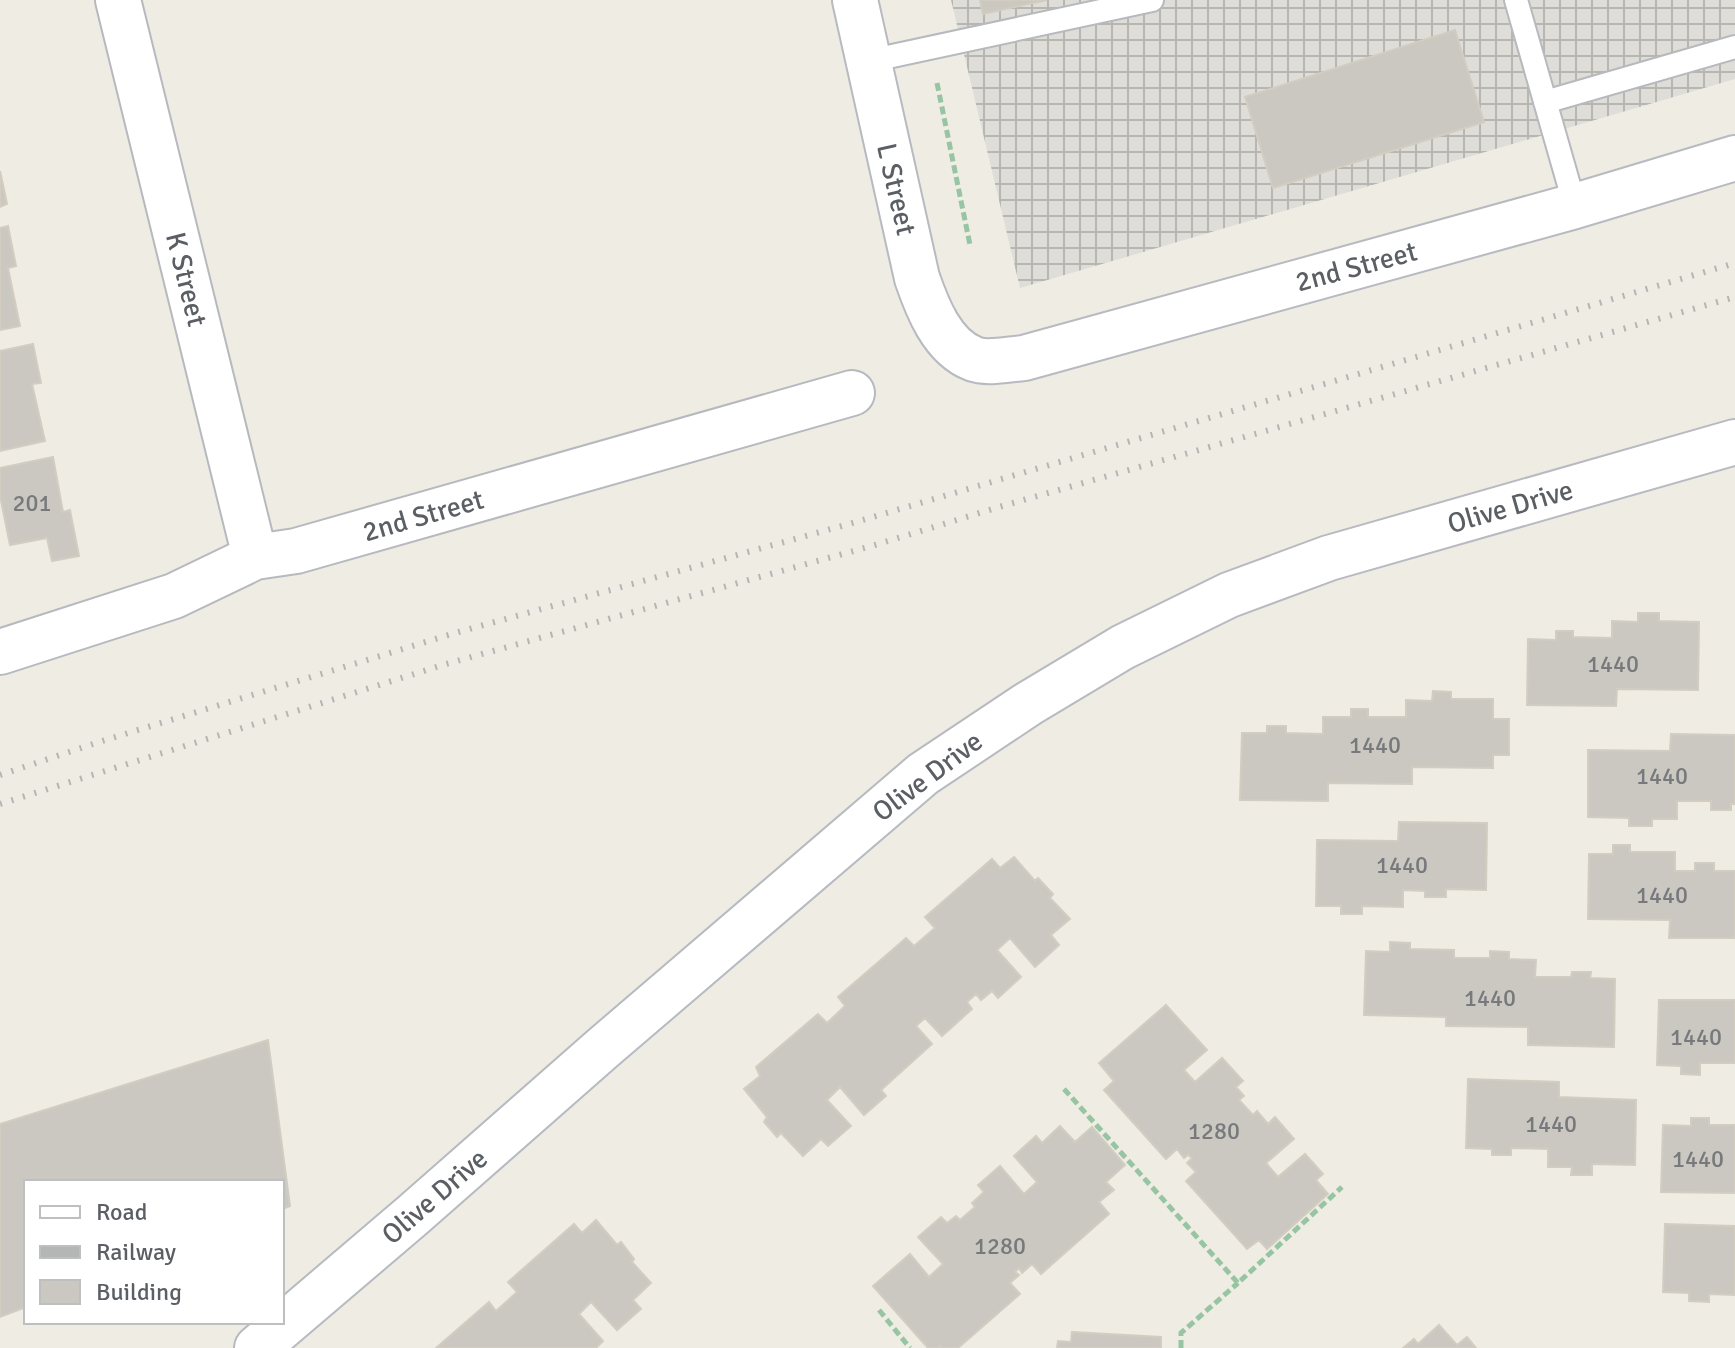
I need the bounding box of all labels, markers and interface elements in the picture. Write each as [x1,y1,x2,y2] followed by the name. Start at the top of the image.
[869,140,923,239] street label: L Street
[158,229,214,330] street label: K Street
[1292,234,1421,299] street label: 2nd Street
[1444,473,1577,541] street label: Olive Drive
[359,482,488,549] street label: 2nd Street
[13,488,51,518] house number: 201
[1587,649,1639,679] house number: 1440
[866,724,989,829] street label: Olive Drive
[1349,730,1401,760] house number: 1440
[1636,761,1688,791] house number: 1440
[1376,850,1428,880] house number: 1440
[1636,880,1688,910] house number: 1440
[1464,983,1516,1013] house number: 1440
[1670,1022,1722,1052] house number: 1440
[1525,1109,1577,1139] house number: 1440
[1188,1116,1240,1146] house number: 1280
[375,1142,494,1252] street label: Olive Drive
[1672,1144,1724,1174] house number: 1440
[24,1180,284,1324] legend
[96,1197,147,1227] text: Road
[974,1231,1026,1261] house number: 1280
[96,1237,176,1267] text: Railway
[96,1277,182,1307] text: Building

